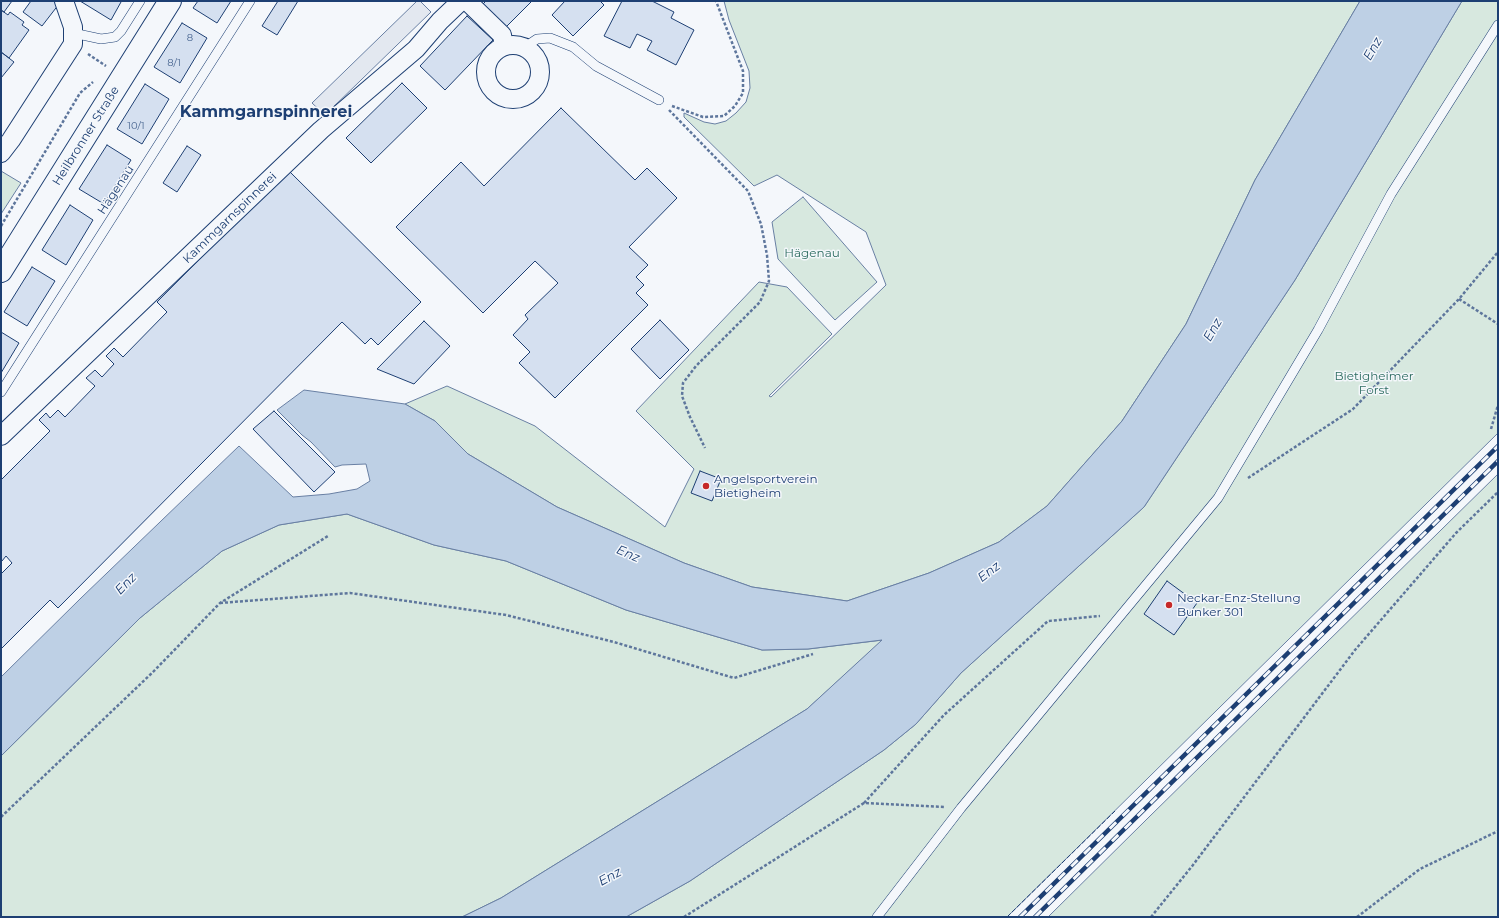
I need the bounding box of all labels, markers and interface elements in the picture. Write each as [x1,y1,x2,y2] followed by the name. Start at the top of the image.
[187,32,193,44] house number: 8
[1360,35,1386,63] water label: Enz
[167,57,181,69] house number: 8/1
[50,84,122,188] street label: Heilbronner Straße
[180,102,352,122] district label: Kammgarnspinnerei
[127,120,145,132] house number: 10/1
[95,163,137,217] street label: Hägenau
[180,169,280,267] street label: Kammgarnspinnerei
[784,246,840,260] park label: Hägenau
[1200,316,1226,344] water label: Enz
[1334,369,1414,397] park label: Bietigheimer Forst
[714,472,817,500] place label: Angelsportverein Bietigheim
[701,481,711,491] marker: Angelsportverein Bietigheim
[614,542,642,566] water label: Enz
[975,558,1003,586] water label: Enz
[112,570,140,598] water label: Enz
[1177,591,1301,619] place label: Neckar-Enz-Stellung Bunker 301
[1164,600,1174,610] marker: Neckar-Enz-Stellung Bunker 301
[596,864,624,890] water label: Enz

